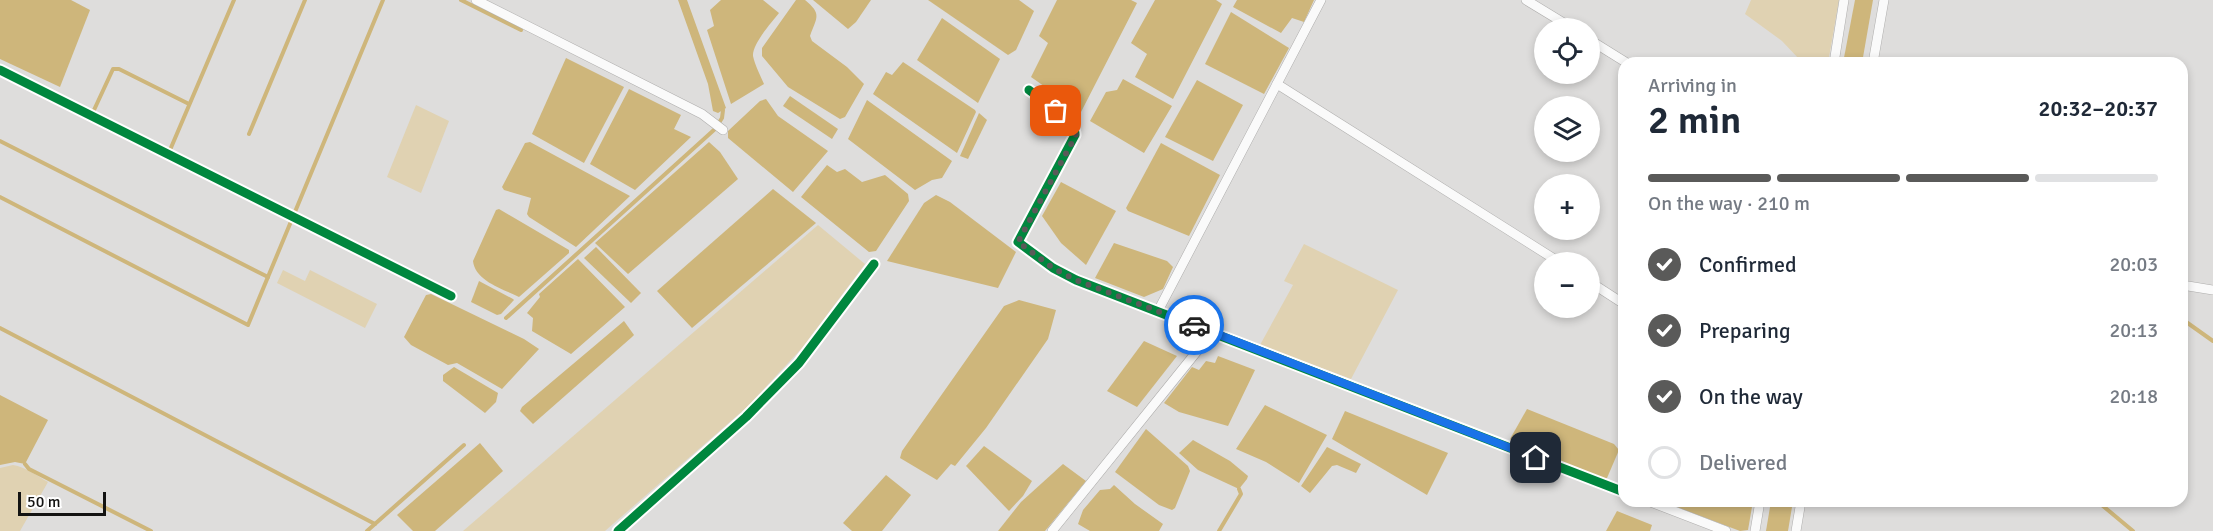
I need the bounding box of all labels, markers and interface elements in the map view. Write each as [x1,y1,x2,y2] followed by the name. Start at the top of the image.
[1534,18,1600,318] map controls
[1534,18,1600,84] button: locate
[1648,73,1737,98] text: Arriving in
[1030,85,1081,136] pin
[1039,94,1072,127] icon: bag
[2039,95,2158,122] text: 20:32–20:37
[1534,96,1600,162] button: layers
[1648,96,1741,144] text: 2 min
[1534,174,1600,240] button: +
[1648,191,1810,216] text: On the way · 210 m
[1648,248,1681,281] icon: check
[1699,251,1797,278] text: Confirmed
[1534,252,1600,318] button: −
[2109,252,2158,277] text: 20:03
[1164,295,1224,355] courier
[1178,309,1211,342] icon: car
[1648,314,1681,347] icon: check
[1699,317,1791,344] text: Preparing
[2109,318,2158,343] text: 20:13
[1648,380,1681,413] icon: check
[1699,383,1803,410] text: On the way
[2109,384,2158,409] text: 20:18
[1510,432,1561,483] pin
[1519,441,1552,474] icon: home
[1699,449,1787,476] text: Delivered
[18,489,106,516] scale bar
[27,492,61,512] text: 50 m

